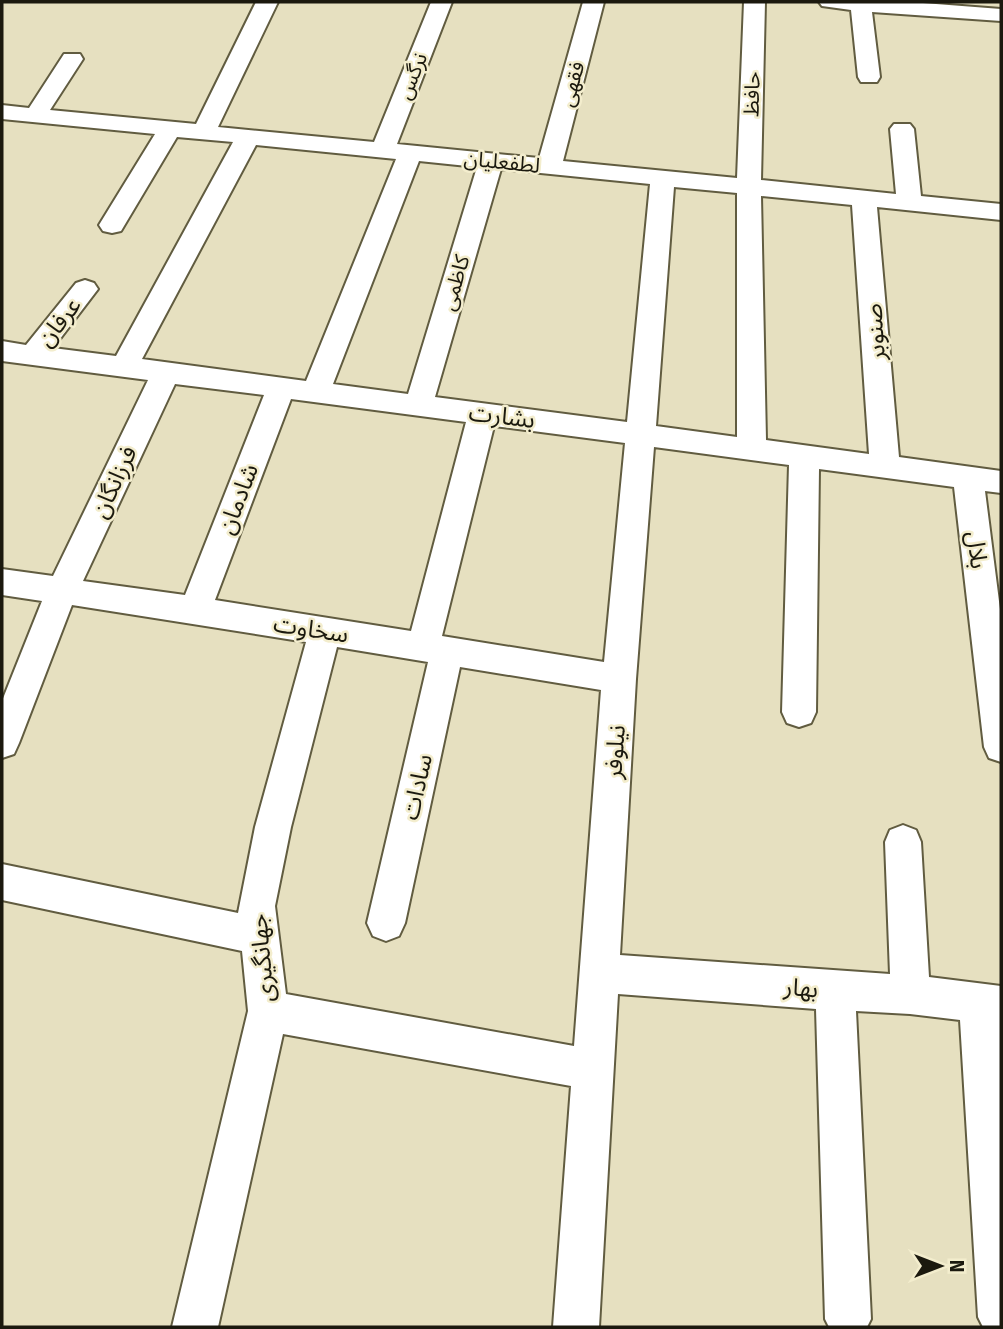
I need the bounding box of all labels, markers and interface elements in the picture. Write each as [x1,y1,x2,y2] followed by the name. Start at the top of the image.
[391,49,433,103] street label: نرگس
[554,58,590,110] street label: فقهی
[738,71,766,117] street label: حافظ
[463,145,541,179] street label: لطفعلیان
[435,252,475,314] street label: کاظمی
[31,292,87,352] street label: عرفان
[859,302,891,363] street label: صنوبر
[467,398,537,434] street label: بشارت
[85,442,143,522] street label: فرزانگان
[212,460,264,538] street label: شادمان
[961,530,993,570] street label: بلال
[271,609,351,649] street label: سخاوت
[599,724,631,781] street label: نیلوفر
[396,751,438,823] street label: سادات
[244,913,280,1003] street label: جهانگیری
[782,972,819,1003] street label: بهار
[905,1231,975,1301] north arrow
[945,1260,968,1272] text: N

